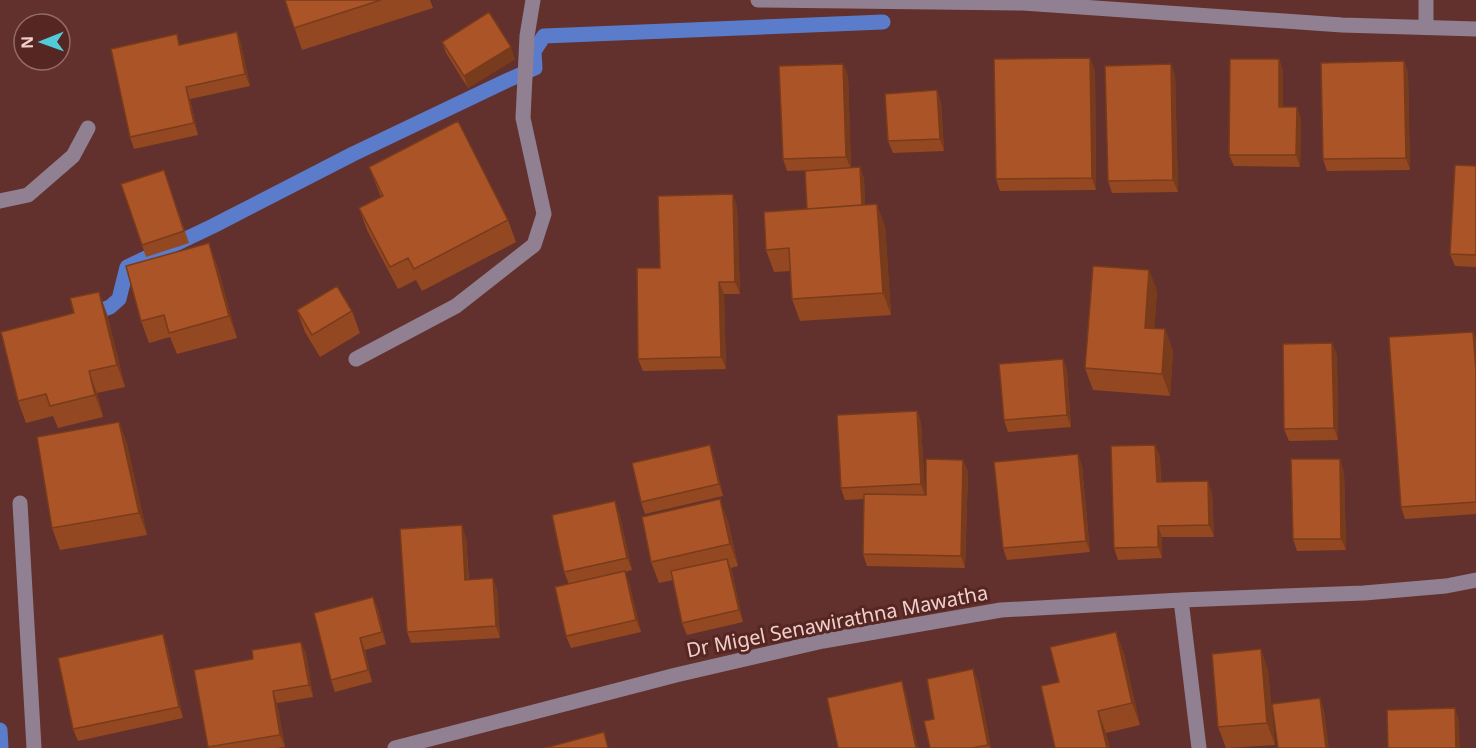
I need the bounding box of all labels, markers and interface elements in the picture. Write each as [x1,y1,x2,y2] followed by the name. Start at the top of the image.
[12,12,72,72] north arrow
[16,36,38,49] text: N
[684,579,990,663] street label: Dr Migel Senawirathna Mawatha

